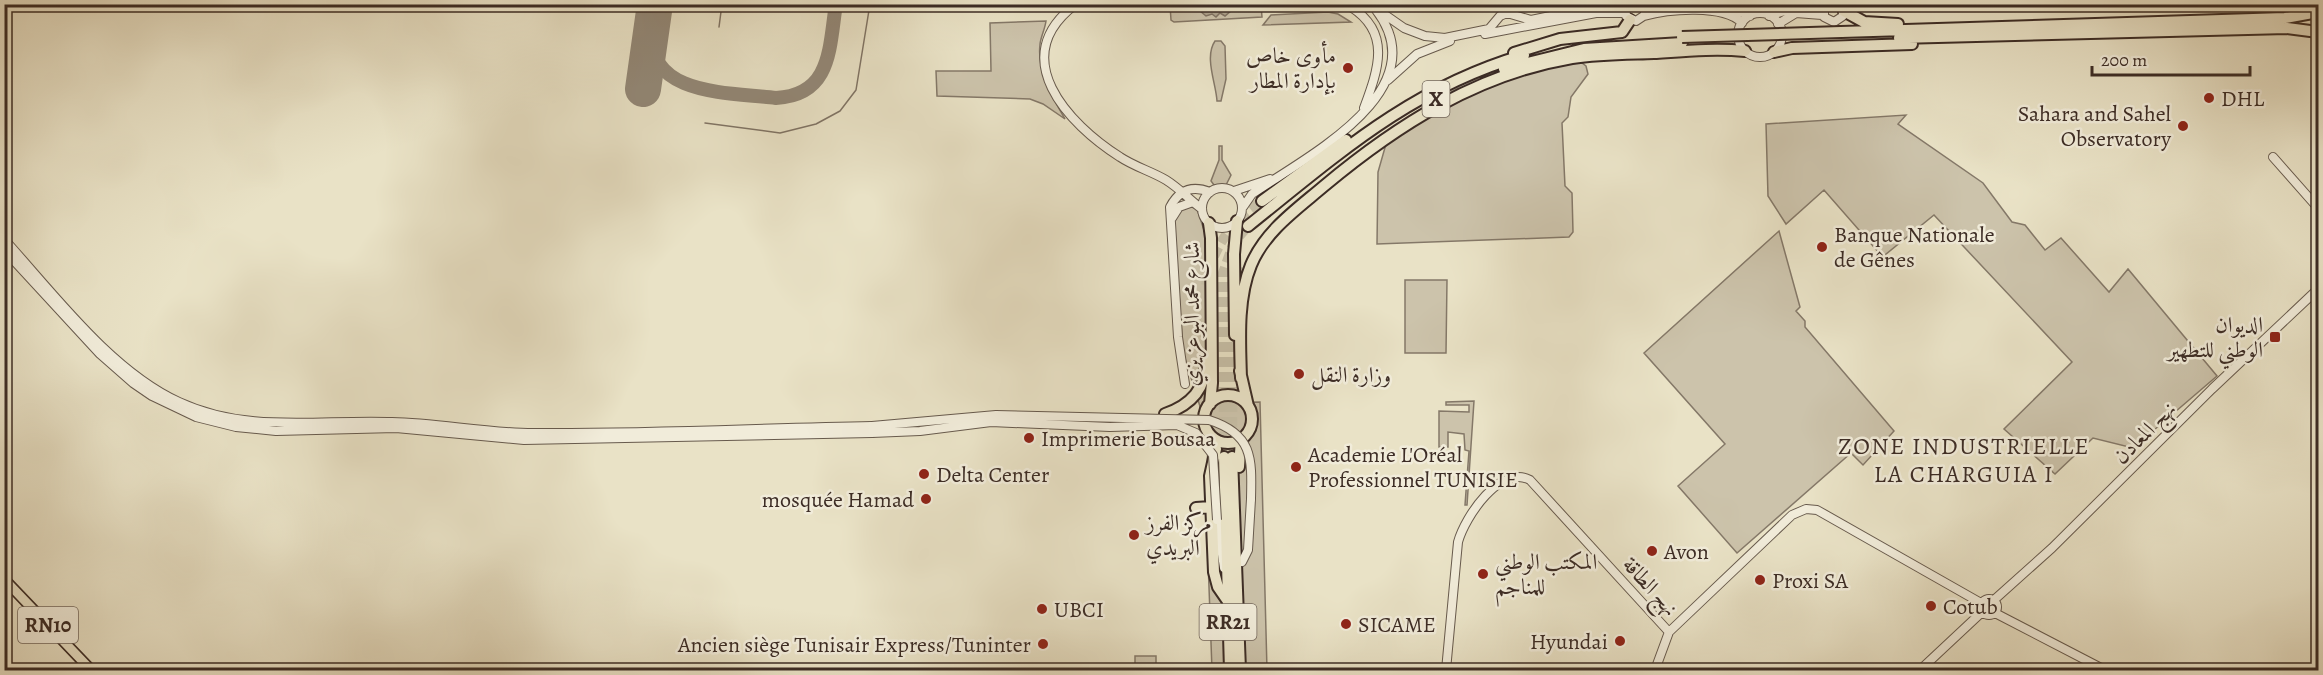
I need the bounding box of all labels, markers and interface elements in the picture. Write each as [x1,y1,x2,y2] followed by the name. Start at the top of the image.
[2092,39,2250,77] scale bar
[1246,40,1336,96] place label: مأوى خاص بإدارة المطار
[2101,48,2147,72] text: 200 m
[1341,61,1355,75] marker: مأوى خاص بإدارة المطار
[1422,81,1450,117] road number: X
[2221,84,2265,114] place label: DHL
[2202,91,2216,105] marker: DHL
[2018,99,2171,154] place label: Sahara and Sahel Observatory
[2176,119,2190,133] marker: Sahara and Sahel Observatory
[1834,220,1995,275] place label: Banque Nationale de Gênes
[1815,240,1829,254] marker: Banque Nationale de Gênes
[1177,241,1210,387] street label: شارع محمد البوعزيزي
[2165,310,2263,370] place label: الديوان الوطني للتطهير
[2268,330,2282,344] marker: الديوان الوطني للتطهير
[1311,360,1391,390] place label: وزارة النقل
[1292,367,1306,381] marker: وزارة النقل
[2106,394,2186,474] street label: نهج المعادن
[1041,424,1216,454] place label: Imprimerie Bousaa
[1838,430,2090,490] district label: ZONE INDUSTRIELLE LA CHARGUIA I
[1022,431,1036,445] marker: Imprimerie Bousaa
[1307,440,1518,495] place label: Academie L'Oréal Professionnel TUNISIE
[936,460,1049,490] place label: Delta Center
[1289,460,1303,474] marker: Academie L'Oréal Professionnel TUNISIE
[917,467,931,481] marker: Delta Center
[762,485,914,515] place label: mosquée Hamad
[919,492,933,506] marker: mosquée Hamad
[1144,508,1212,565] place label: مركز الفرز البريدي
[1127,528,1141,542] marker: مركز الفرز البريدي
[1663,537,1709,567] place label: Avon
[1645,544,1659,558] marker: Avon
[1495,547,1597,607] place label: المكتب الوطني للمناجم
[1612,550,1685,626] street label: نهج الطاقة
[1772,566,1849,596] place label: Proxi SA
[1476,567,1490,581] marker: المكتب الوطني للمناجم
[1753,573,1767,587] marker: Proxi SA
[1943,592,1998,622] place label: Cotub
[1054,595,1104,625] place label: UBCI
[1924,599,1938,613] marker: Cotub
[1035,602,1049,616] marker: UBCI
[1200,604,1256,640] road number: RR21
[18,607,78,643] road number: RN10
[1358,610,1436,640] place label: SICAME
[1339,617,1353,631] marker: SICAME
[1530,627,1608,657] place label: Hyundai
[677,630,1031,660] place label: Ancien siège Tunisair Express/Tuninter
[1613,634,1627,648] marker: Hyundai
[1036,637,1050,651] marker: Ancien siège Tunisair Express/Tuninter

